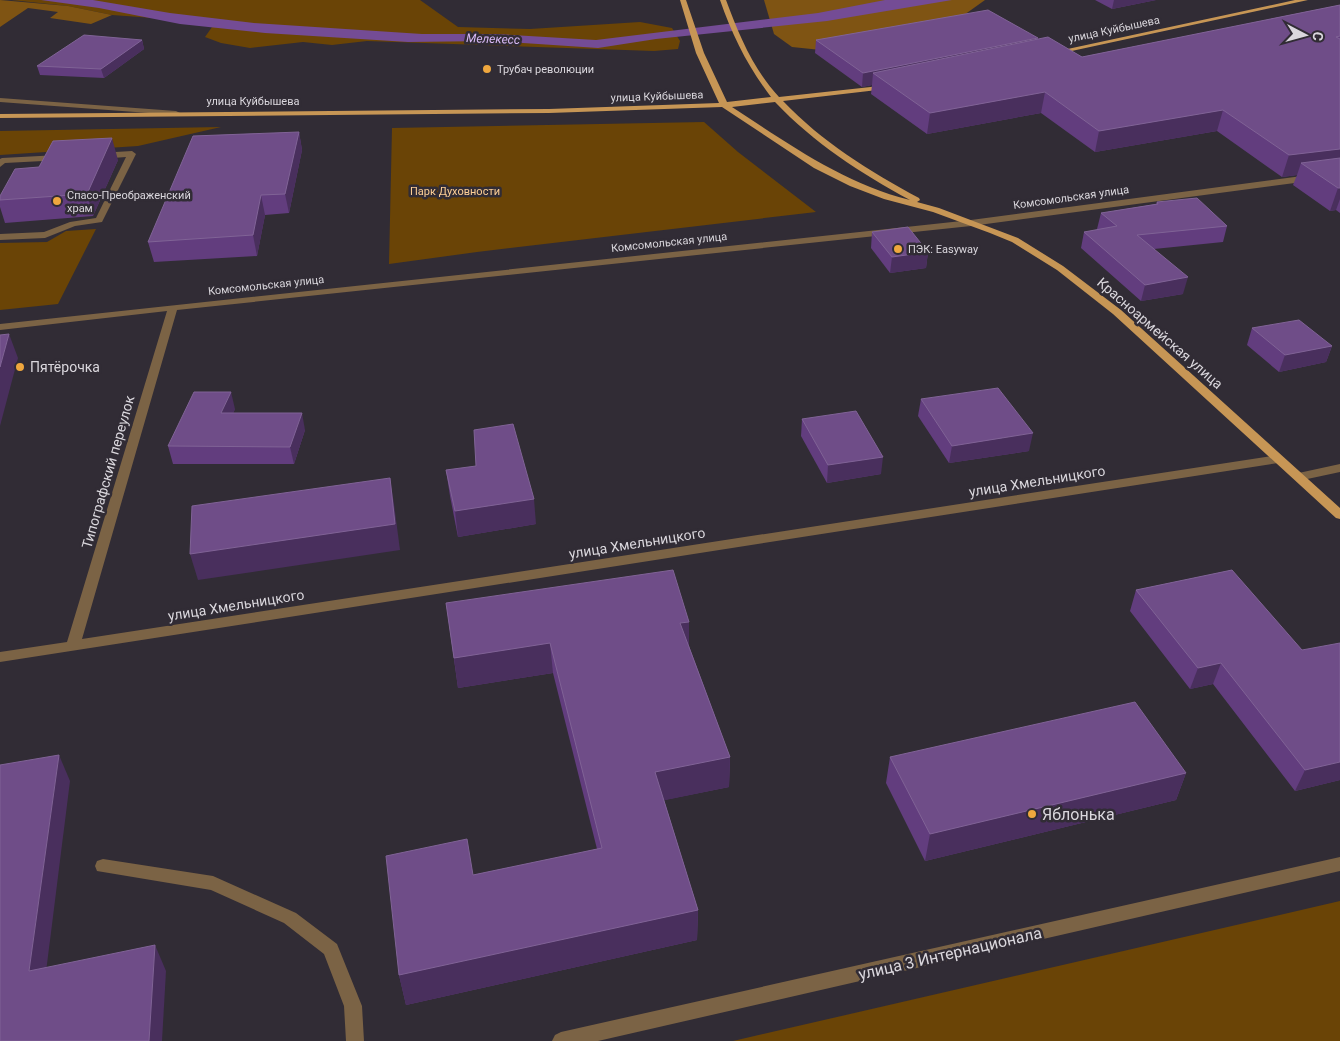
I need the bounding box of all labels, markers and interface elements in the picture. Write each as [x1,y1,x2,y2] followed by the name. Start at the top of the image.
[1280,10,1330,60] north arrow
[1067,13,1161,46] street label: улица Куйбышева
[466,31,520,47] water label: Мелекесс
[1309,31,1326,42] text: С
[481,63,493,75] marker: Трубач революции
[497,63,594,76] place label: Трубач революции
[610,88,704,105] street label: улица Куйбышева
[207,95,299,108] street label: улица Куйбышева
[1012,183,1130,212] street label: Комсомольская улица
[410,185,500,198] park label: Парк Духовности
[67,189,191,215] place label: Спасо-Преображенский храм
[51,195,63,207] marker: Спасо-Преображенский храм
[610,230,728,255] street label: Комсомольская улица
[892,243,904,255] marker: ПЭК: Easyway
[908,243,979,256] place label: ПЭК: Easyway
[207,273,325,298] street label: Комсомольская улица
[1094,274,1226,392] street label: Красноармейская улица
[30,359,100,375] place label: Пятёрочка
[14,361,26,373] marker: Пятёрочка
[78,393,138,550] street label: Типографский переулок
[968,462,1106,500] street label: улица Хмельницкого
[568,524,706,562] street label: улица Хмельницкого
[167,586,305,624] street label: улица Хмельницкого
[1042,805,1115,824] place label: Яблонька
[1026,808,1038,820] marker: Яблонька
[857,923,1044,984] street label: улица 3 Интернационала

